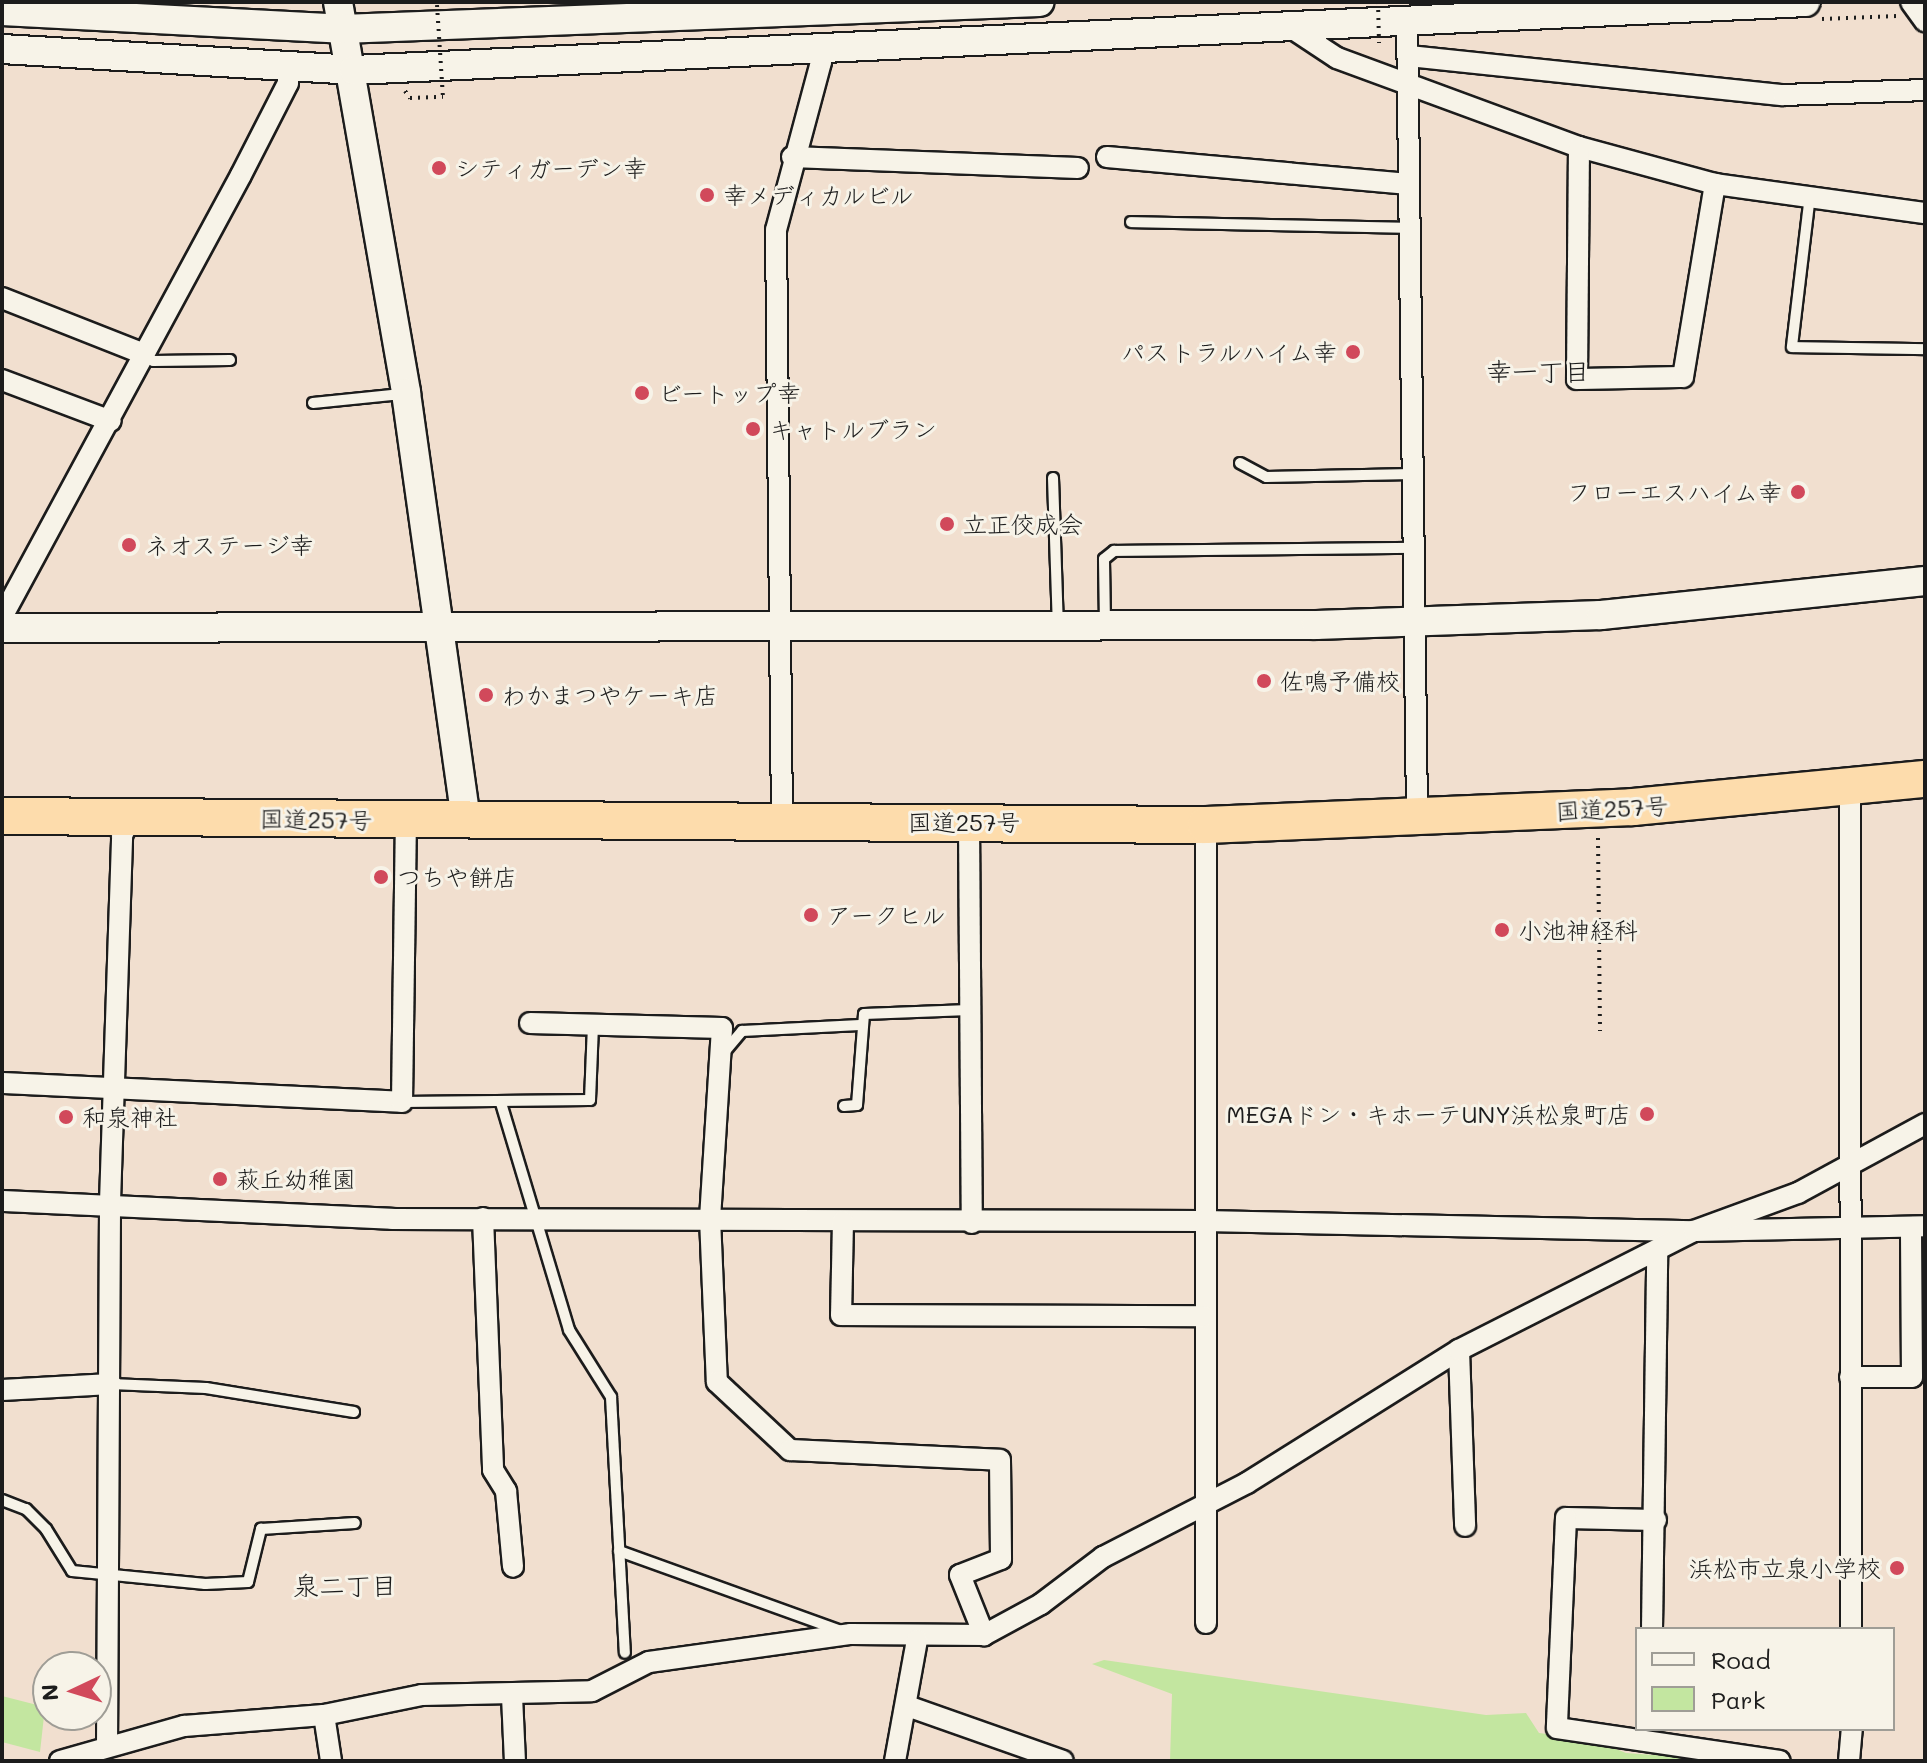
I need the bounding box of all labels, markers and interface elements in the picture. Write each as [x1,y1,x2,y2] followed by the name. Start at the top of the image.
[455,154,647,182] place label: シティガーデン幸
[430,159,448,177] marker: シティガーデン幸
[723,181,915,209] place label: 幸メディカルビル
[698,186,716,204] marker: 幸メディカルビル
[1121,338,1337,366] place label: パストラルハイム幸
[1344,343,1362,361] marker: パストラルハイム幸
[1486,356,1590,388] district label: 幸一丁目
[658,379,801,407] place label: ビートップ幸
[633,384,651,402] marker: ビートップ幸
[769,415,937,443] place label: キャトルブラン
[744,420,762,438] marker: キャトルブラン
[1566,478,1782,506] place label: フローエスハイム幸
[1789,483,1807,501] marker: フローエスハイム幸
[963,510,1083,538] place label: 立正佼成会
[938,515,956,533] marker: 立正佼成会
[145,531,313,559] place label: ネオステージ幸
[120,536,138,554] marker: ネオステージ幸
[1280,667,1400,695] place label: 佐鳴予備校
[1255,672,1273,690] marker: 佐鳴予備校
[502,681,718,709] place label: わかまつやケーキ店
[477,686,495,704] marker: わかまつやケーキ店
[1555,791,1669,825] street label: 国道257号
[259,804,373,834] street label: 国道257号
[908,808,1020,836] street label: 国道257号
[397,863,517,891] place label: つちや餅店
[372,868,390,886] marker: つちや餅店
[827,901,946,929] place label: アークヒル
[802,906,820,924] marker: アークヒル
[1518,916,1638,944] place label: 小池神経科
[1493,921,1511,939] marker: 小池神経科
[1226,1100,1631,1128] place label: MEGAドン・キホーテUNY浜松泉町店
[82,1103,178,1131] place label: 和泉神社
[1638,1105,1656,1123] marker: MEGAドン・キホーテUNY浜松泉町店
[57,1108,75,1126] marker: 和泉神社
[236,1165,356,1193] place label: 萩丘幼稚園
[211,1170,229,1188] marker: 萩丘幼稚園
[1689,1554,1881,1582] place label: 浜松市立泉小学校
[1888,1559,1906,1577] marker: 浜松市立泉小学校
[293,1570,397,1602] district label: 泉二丁目
[1635,1627,1895,1731] legend
[1711,1644,1771,1675] text: Road
[32,1651,112,1731] north arrow
[35,1683,65,1702] text: N
[1711,1684,1765,1715] text: Park

